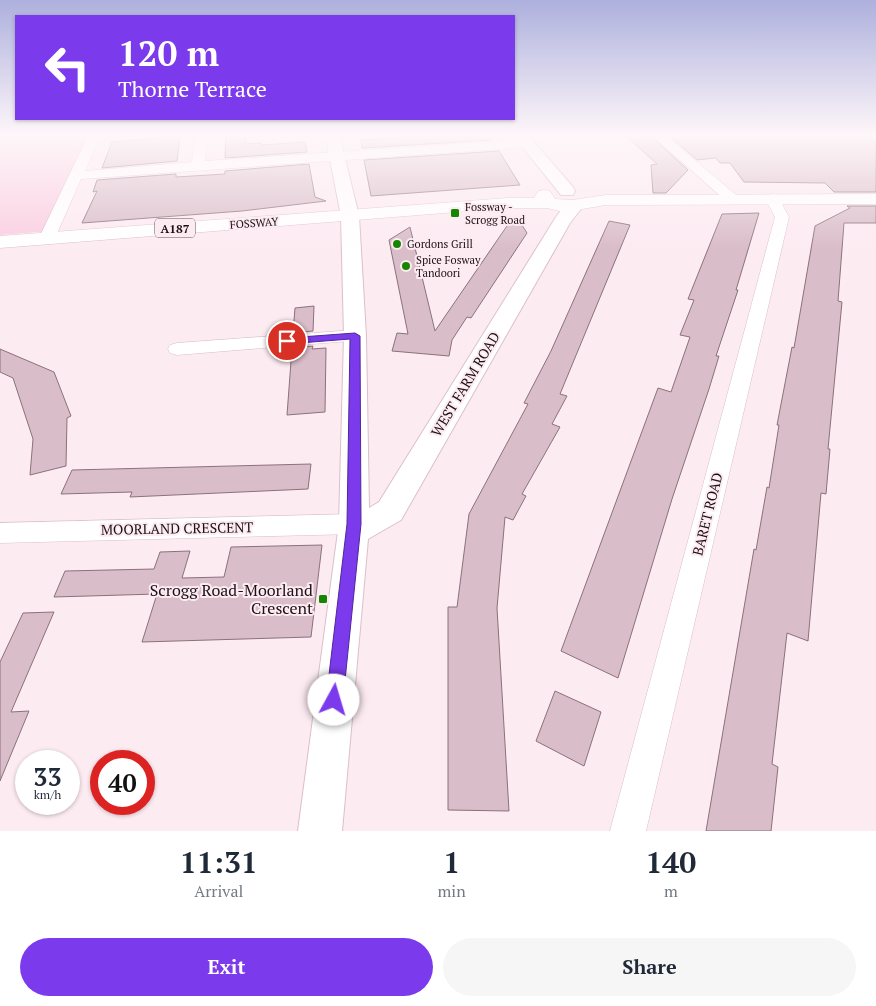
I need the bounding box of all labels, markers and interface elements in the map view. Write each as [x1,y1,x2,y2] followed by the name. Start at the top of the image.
[118,30,219,76] text: 120 m
[35,35,100,100] icon: left
[118,74,267,103] text: Thorne Terrace
[465,200,525,227] place label: Fossway - Scrogg Road
[449,207,461,219] marker: Fossway - Scrogg Road
[229,214,280,232] street label: FOSSWAY
[155,218,195,238] road number: A187
[407,237,473,251] place label: Gordons Grill
[391,238,403,250] marker: Gordons Grill
[416,253,481,280] place label: Spice Fosway Tandoori
[400,260,412,272] marker: Spice Fosway Tandoori
[266,320,308,362] pin
[273,327,301,355] icon: arrive
[426,328,504,440] street label: WEST FARM ROAD
[688,470,727,557] street label: BARET ROAD
[101,517,254,539] street label: MOORLAND CRESCENT
[150,579,313,619] place label: Scrogg Road-Moorland Crescent
[317,593,329,605] marker: Scrogg Road-Moorland Crescent
[307,673,359,725] position arrow
[90,750,155,815] speed limit sign: 40
[33,760,62,793] text: 33
[34,787,61,802] text: km/h
[180,842,258,882] text: 11:31
[443,842,460,882] text: 1
[645,842,696,882] text: 140
[194,880,243,902] text: Arrival
[438,880,466,902] text: min
[664,880,678,902] text: m
[20,938,433,996] button: Exit
[443,938,856,996] button: Share

